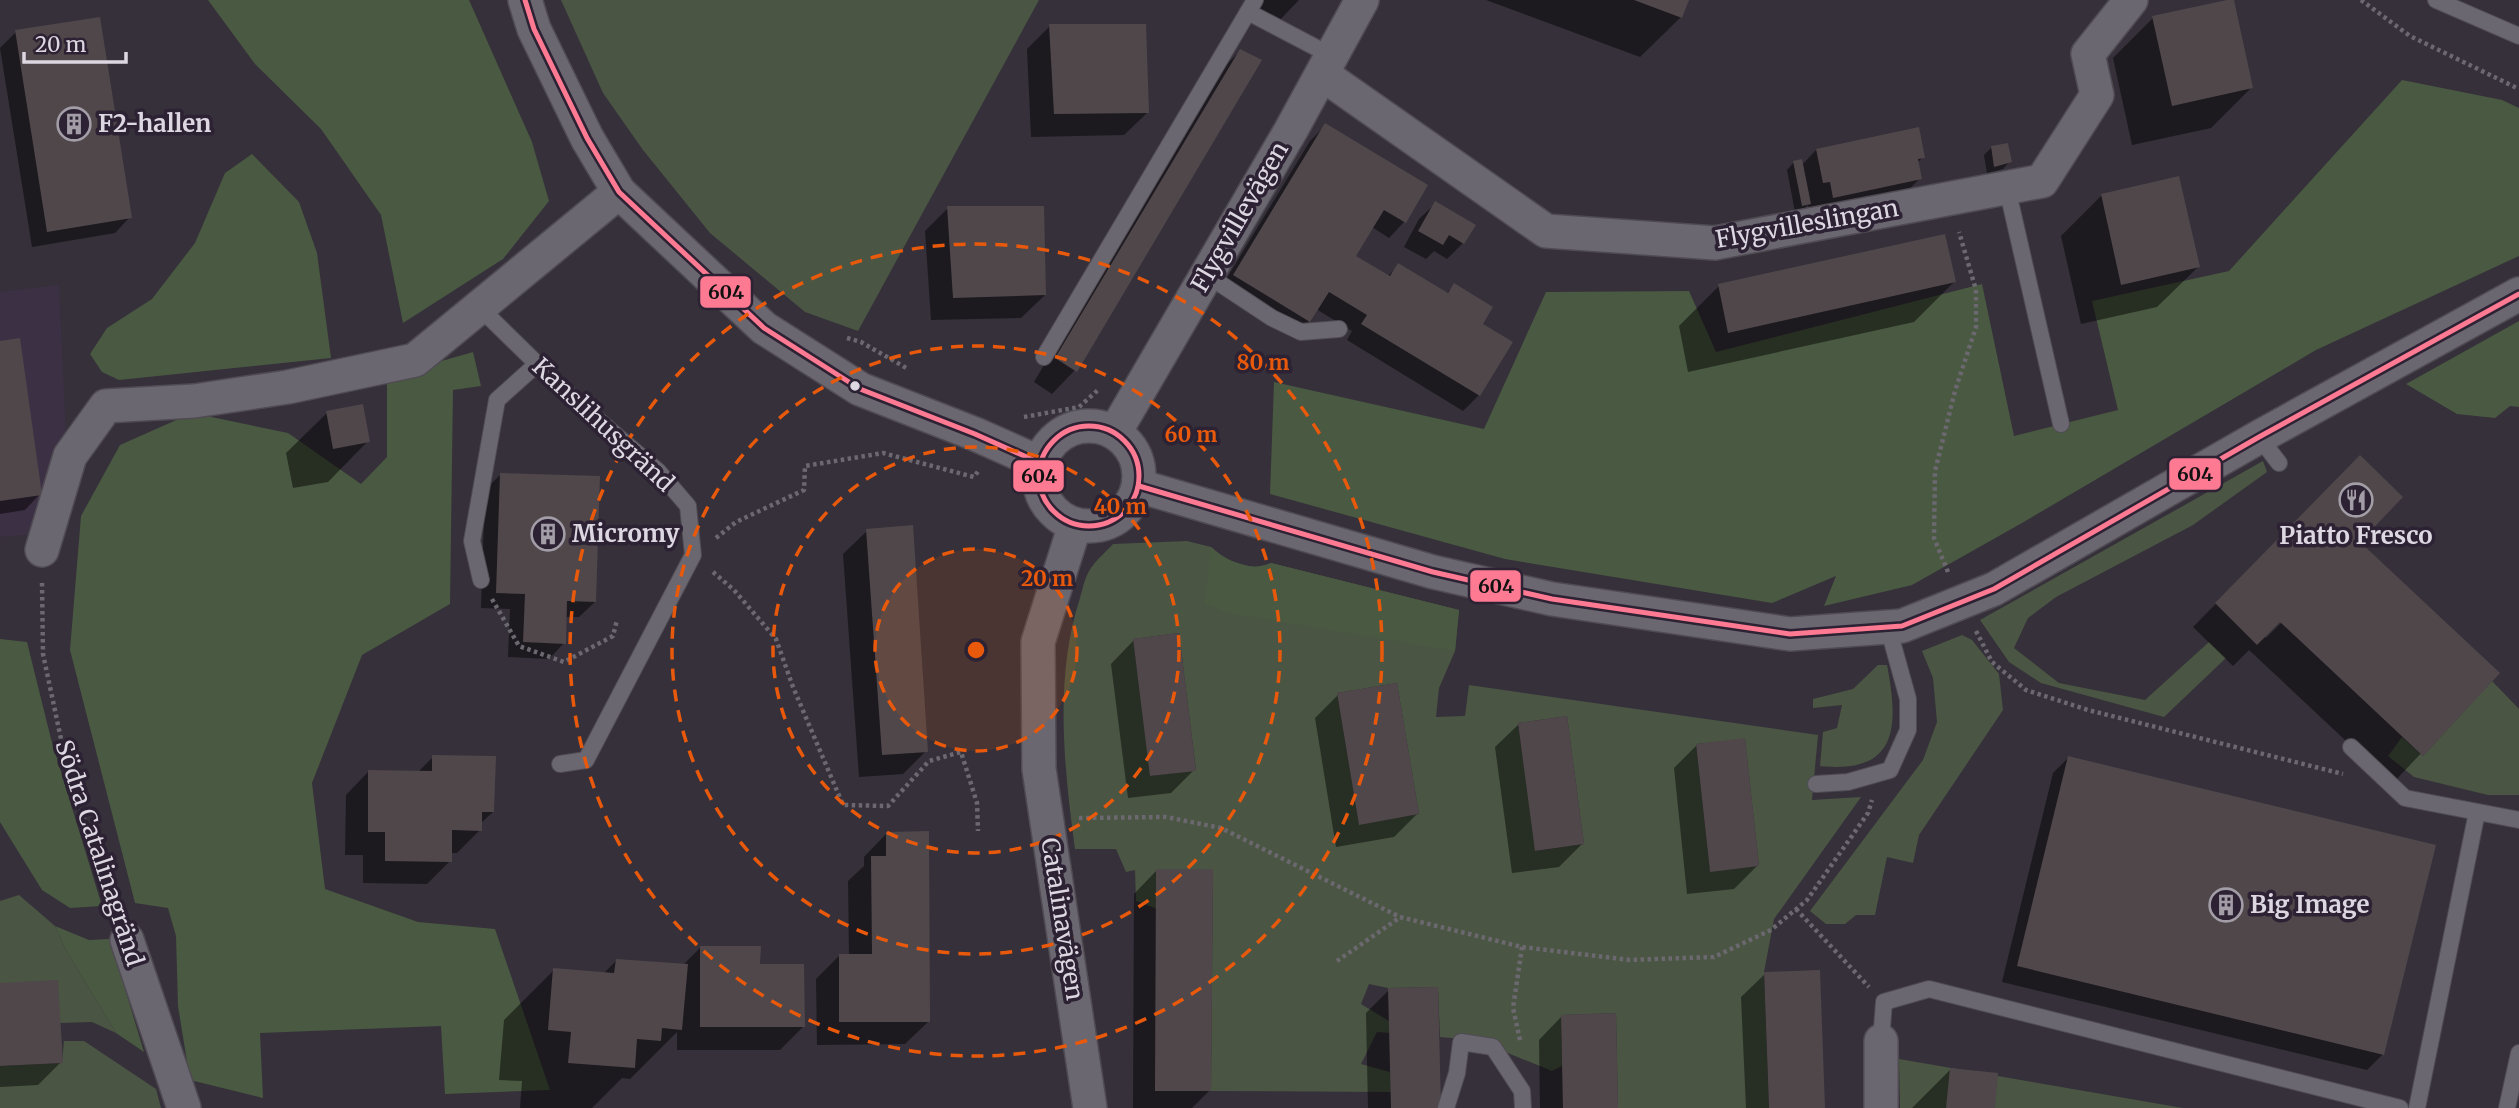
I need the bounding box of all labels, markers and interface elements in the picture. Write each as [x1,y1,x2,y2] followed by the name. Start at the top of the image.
[24,21,126,65] scale bar
[35,31,87,58] text: 20 m
[55,105,93,143] building icon: F2-hallen
[98,108,211,139] place label: F2-hallen
[1184,136,1295,297] street label: Flygvillevägen
[1713,192,1901,255] street label: Flygvilleslingan
[699,275,752,309] line badge: 604
[708,280,744,304] text: 604
[1237,349,1289,376] text: 80 m
[526,351,681,498] street label: Kanslihusgränd
[848,379,862,393] unlabelled marker
[1165,421,1217,448] text: 60 m
[2168,457,2222,491] line badge: 604
[1012,459,1065,493] line badge: 604
[2177,462,2213,486] text: 604
[1021,464,1057,488] text: 604
[2337,481,2375,519] restaurant icon: Piatto Fresco
[1093,493,1147,520] text: 40 m
[529,515,567,553] building icon: Micromy
[572,518,680,549] place label: Micromy
[2279,520,2433,551] place label: Piatto Fresco
[1021,565,1073,592] text: 20 m
[1469,569,1522,603] line badge: 604
[1478,574,1514,598] text: 604
[964,638,988,662] centre of rings
[48,736,151,970] street label: Södra Catalinagränd
[1034,836,1091,1002] street label: Catalinavägen
[2207,886,2245,924] building icon: Big Image
[2250,889,2370,920] place label: Big Image

